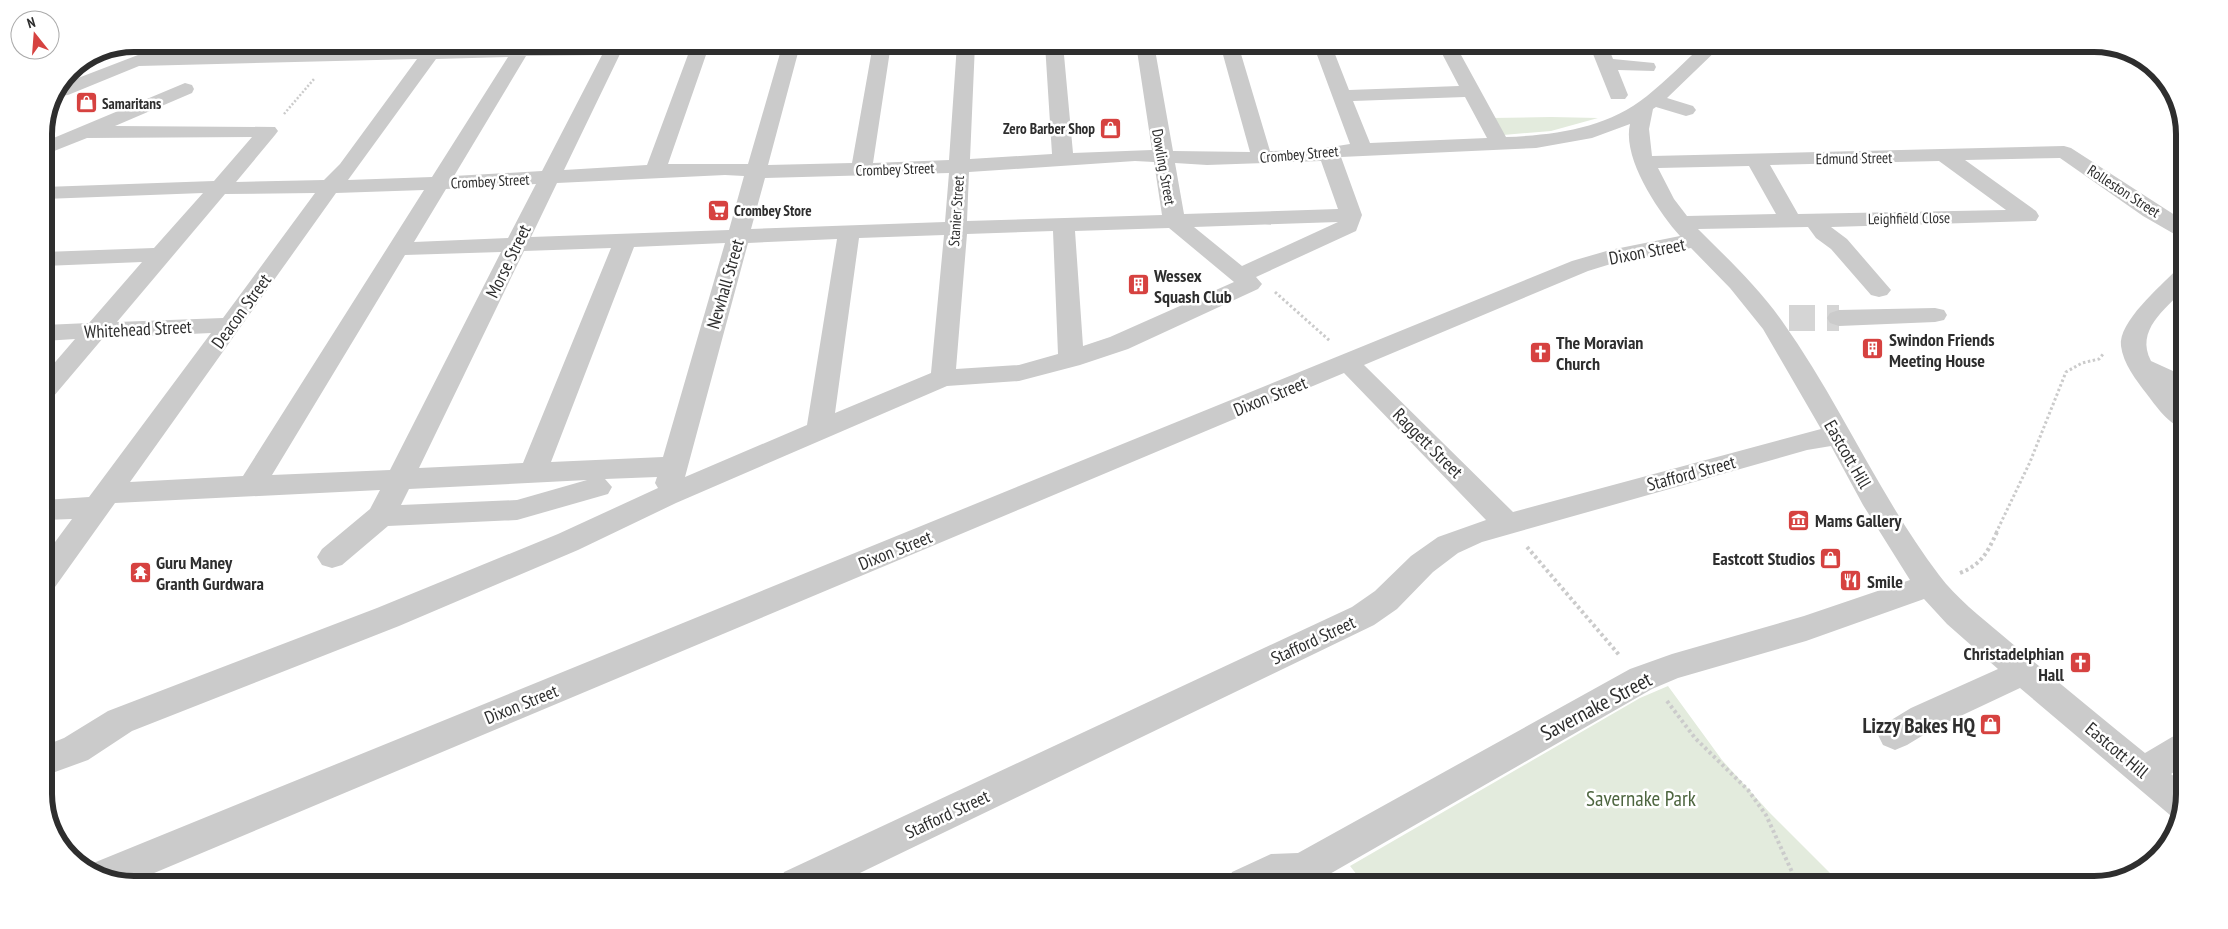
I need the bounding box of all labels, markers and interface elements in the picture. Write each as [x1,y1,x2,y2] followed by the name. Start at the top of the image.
[10,10,60,60] north arrow
[25,13,37,32] text: N
[74,91,98,115] shop icon: Samaritans
[102,94,161,113] place label: Samaritans
[1099,116,1123,140] shop icon: Zero Barber Shop
[1003,119,1095,138] place label: Zero Barber Shop
[1148,127,1180,207] street label: Dowling Street
[1259,141,1339,167] street label: Crombey Street
[1816,148,1892,168] street label: Edmund Street
[855,158,935,180] street label: Crombey Street
[2084,161,2164,221] street label: Rolleston Street
[450,169,530,193] street label: Crombey Street
[944,175,968,247] street label: Stanier Street
[706,198,730,222] supermarket icon: Crombey Store
[734,201,812,220] place label: Crombey Store
[1868,208,1950,228] street label: Leighfield Close
[480,221,536,301] street label: Morse Street
[1607,232,1687,270] street label: Dixon Street
[701,236,749,331] street label: Newhall Street
[1153,264,1232,308] place label: Wessex Squash Club
[206,269,276,353] street label: Deacon Street
[1126,273,1150,297] building icon: Wessex Squash Club
[84,315,192,343] street label: Whitehead Street
[1889,328,1995,372] place label: Swindon Friends Meeting House
[1556,331,1643,375] place label: The Moravian Church
[1861,337,1885,361] building icon: Swindon Friends Meeting House
[1528,340,1552,364] church icon: The Moravian Church
[1230,371,1310,421] street label: Dixon Street
[1388,403,1468,483] street label: Raggett Street
[1819,416,1877,493] street label: Eastcott Hill
[1644,450,1738,496] street label: Stafford Street
[1787,508,1811,532] museum icon: Mams Gallery
[1815,509,1902,532] place label: Mams Gallery
[855,525,935,575] street label: Dixon Street
[1819,546,1843,570] shop icon: Eastcott Studios
[1713,547,1815,570] place label: Eastcott Studios
[156,551,264,595] place label: Guru Maney Granth Gurdwara
[128,560,152,584] temple icon: Guru Maney Granth Gurdwara
[1839,569,1863,593] restaurant icon: Smile
[1867,570,1903,593] place label: Smile
[1267,610,1359,670] street label: Stafford Street
[1964,642,2065,686] place label: Christadelphian Hall
[2068,651,2092,675] church icon: Christadelphian Hall
[1536,665,1656,747] street label: Savernake Street
[481,679,561,729] street label: Dixon Street
[1862,712,1976,739] place label: Lizzy Bakes HQ
[1979,713,2003,737] shop icon: Lizzy Bakes HQ
[2081,717,2154,784] street label: Eastcott Hill
[901,784,993,844] street label: Stafford Street
[1586,785,1696,812] park label: Savernake Park

